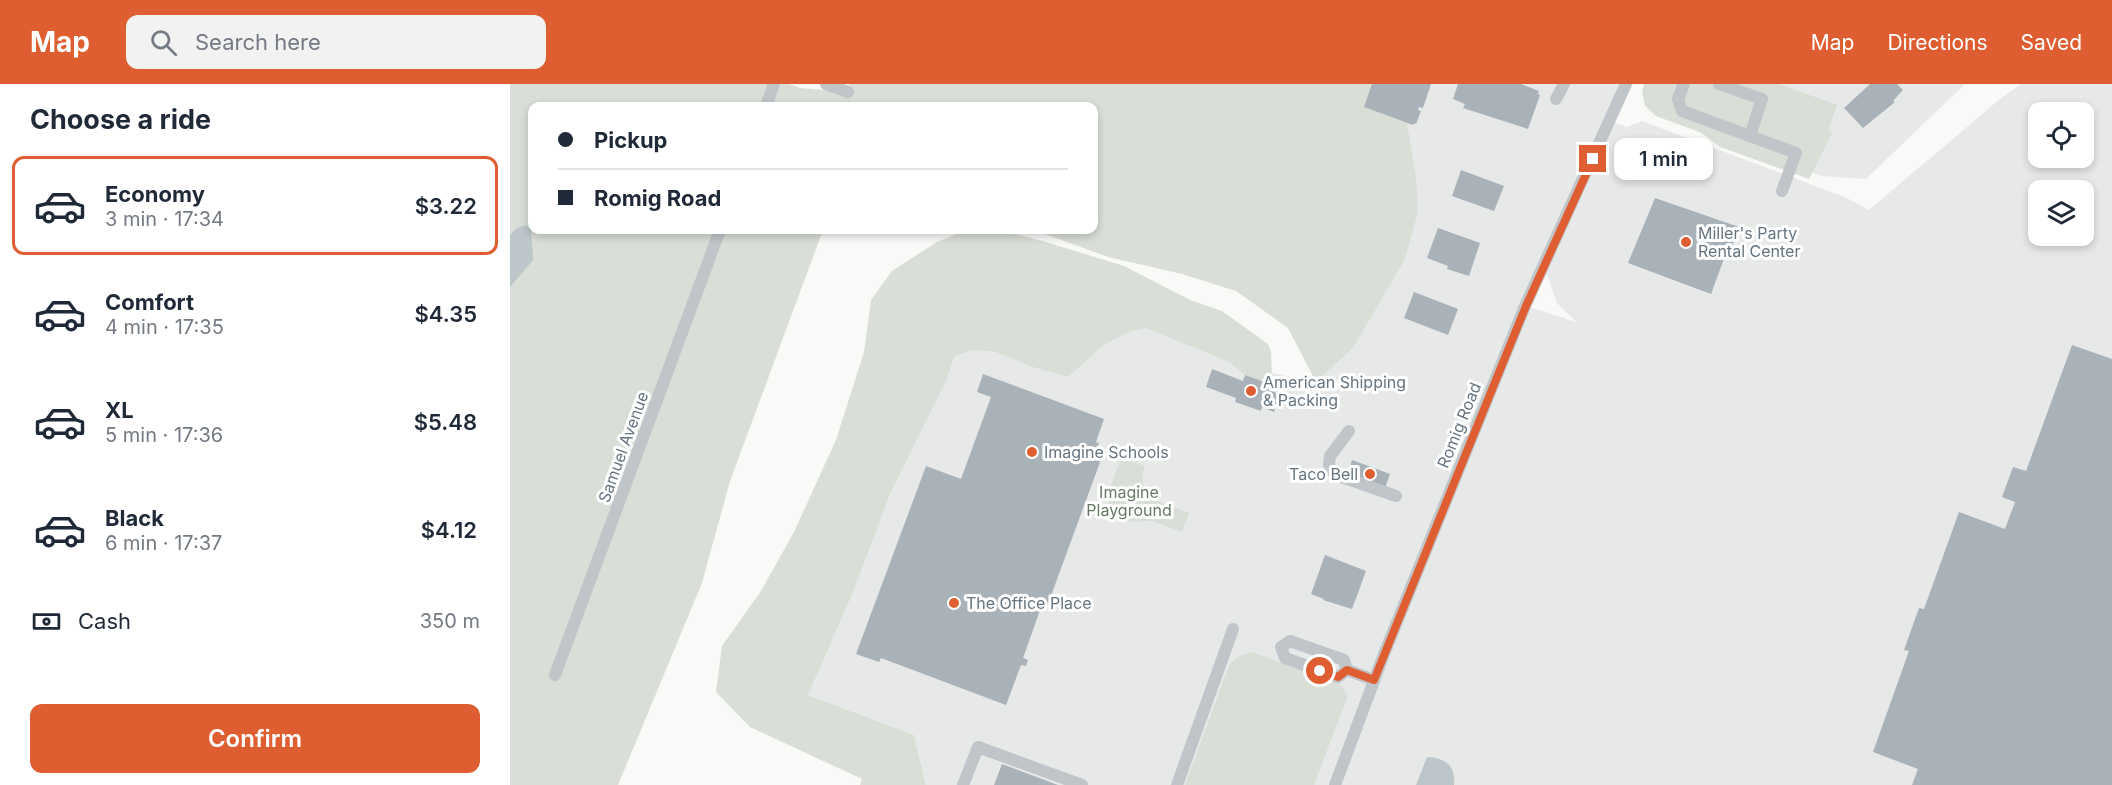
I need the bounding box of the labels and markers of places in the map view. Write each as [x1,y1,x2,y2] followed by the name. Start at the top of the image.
[1698,223,1800,261] place label: Miller's Party Rental Center
[1679,235,1693,249] marker: Miller's Party Rental Center
[1263,372,1406,410] place label: American Shipping & Packing
[1244,384,1258,398] marker: American Shipping & Packing
[1044,442,1169,462] place label: Imagine Schools
[1025,445,1039,459] marker: Imagine Schools
[1289,464,1358,484] place label: Taco Bell
[1363,467,1377,481] marker: Taco Bell
[966,593,1091,613] place label: The Office Place
[947,596,961,610] marker: The Office Place

